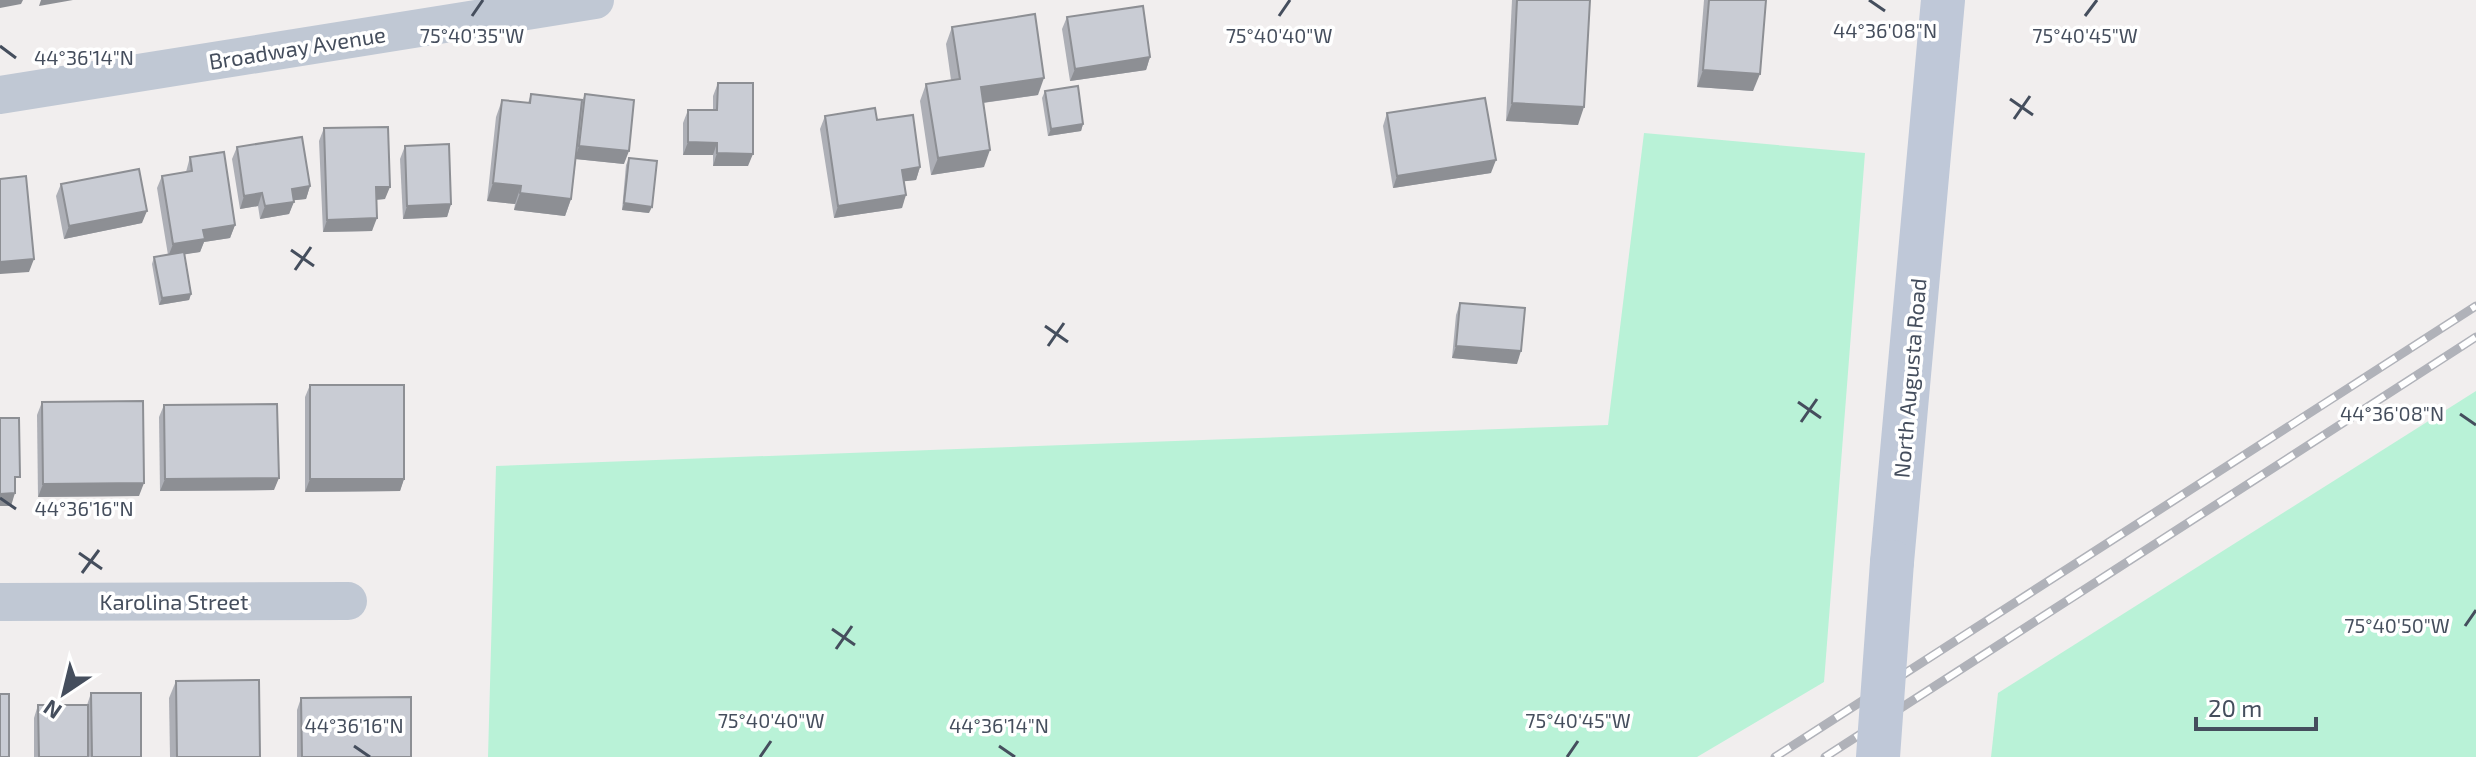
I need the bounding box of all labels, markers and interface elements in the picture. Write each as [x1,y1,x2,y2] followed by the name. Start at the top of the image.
[1833,18,1937,42] text: 44°36'08"N
[207,20,387,74] street label: Broadway Avenue
[420,23,524,47] text: 75°40'35"W
[1226,23,1332,47] text: 75°40'40"W
[2032,23,2138,47] text: 75°40'45"W
[34,45,134,69] text: 44°36'14"N
[1887,277,1931,479] street label: North Augusta Road
[2340,401,2444,425] text: 44°36'08"N
[34,496,134,520] text: 44°36'16"N
[99,588,249,614] street label: Karolina Street
[2344,613,2450,637] text: 75°40'50"W
[24,653,104,733] north arrow
[2196,681,2316,731] scale bar
[2208,693,2262,722] text: 20 m
[38,695,66,725] text: N
[718,708,824,732] text: 75°40'40"W
[1525,708,1631,732] text: 75°40'45"W
[304,713,404,737] text: 44°36'16"N
[949,713,1049,737] text: 44°36'14"N

